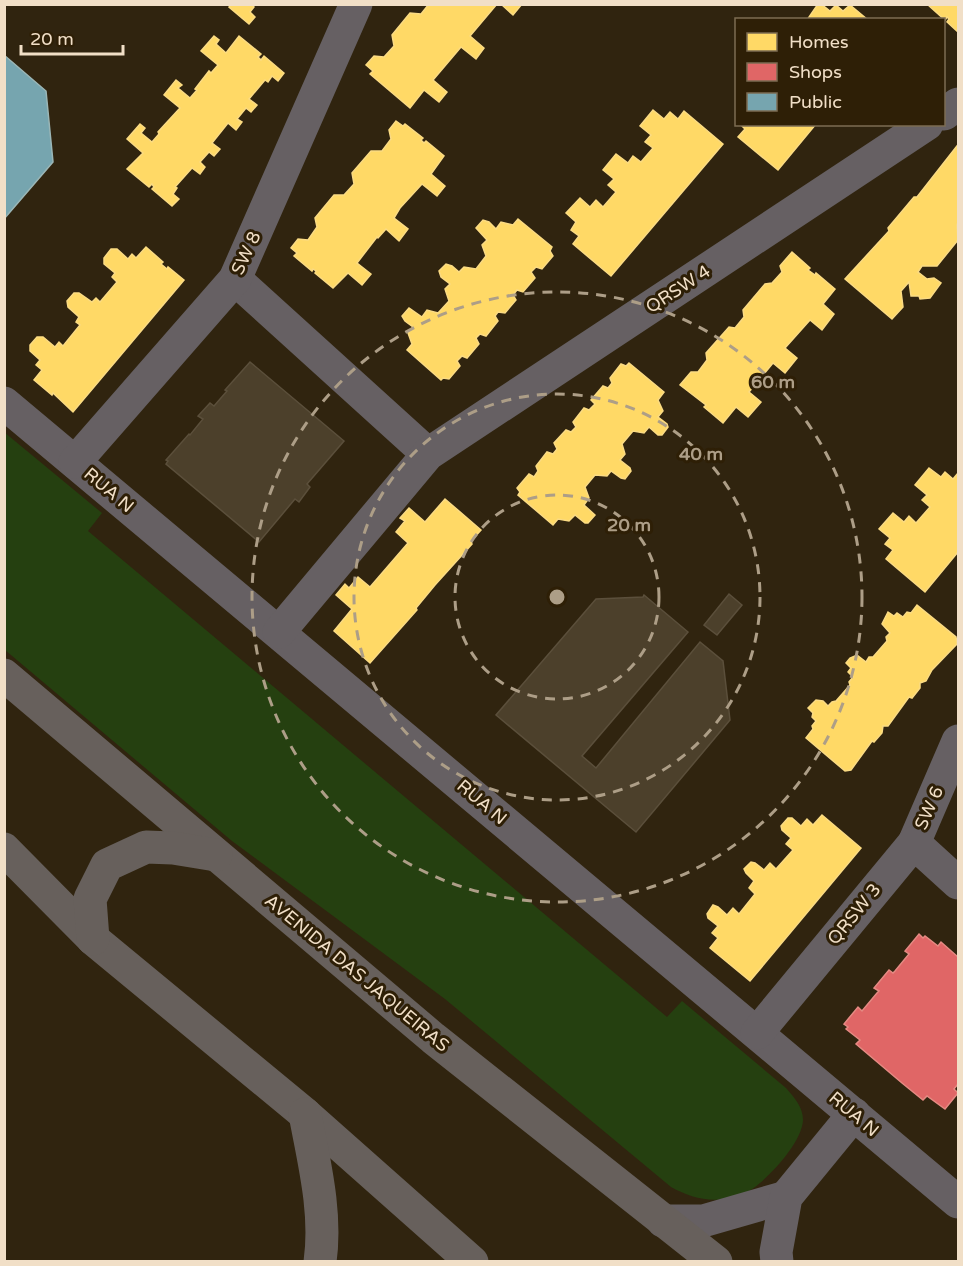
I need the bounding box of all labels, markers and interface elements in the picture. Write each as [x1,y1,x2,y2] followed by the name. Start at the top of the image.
[21,18,123,56] scale bar
[735,18,945,126] legend
[30,28,74,50] text: 20 m
[789,31,849,53] text: Homes
[789,61,842,83] text: Shops
[789,91,842,113] text: Public
[226,228,266,278] street label: SW 8
[642,260,714,318] street label: QRSW 4
[751,371,795,393] text: 60 m
[679,443,723,465] text: 40 m
[79,463,139,517] street label: RUA N
[607,514,651,536] text: 20 m
[547,587,567,607] centre of rings
[452,775,512,829] street label: RUA N
[910,783,948,833] street label: SW 6
[823,879,885,949] street label: QRSW 3
[260,889,454,1057] street label: AVENIDA DAS JAQUEIRAS
[824,1087,884,1141] street label: RUA N

